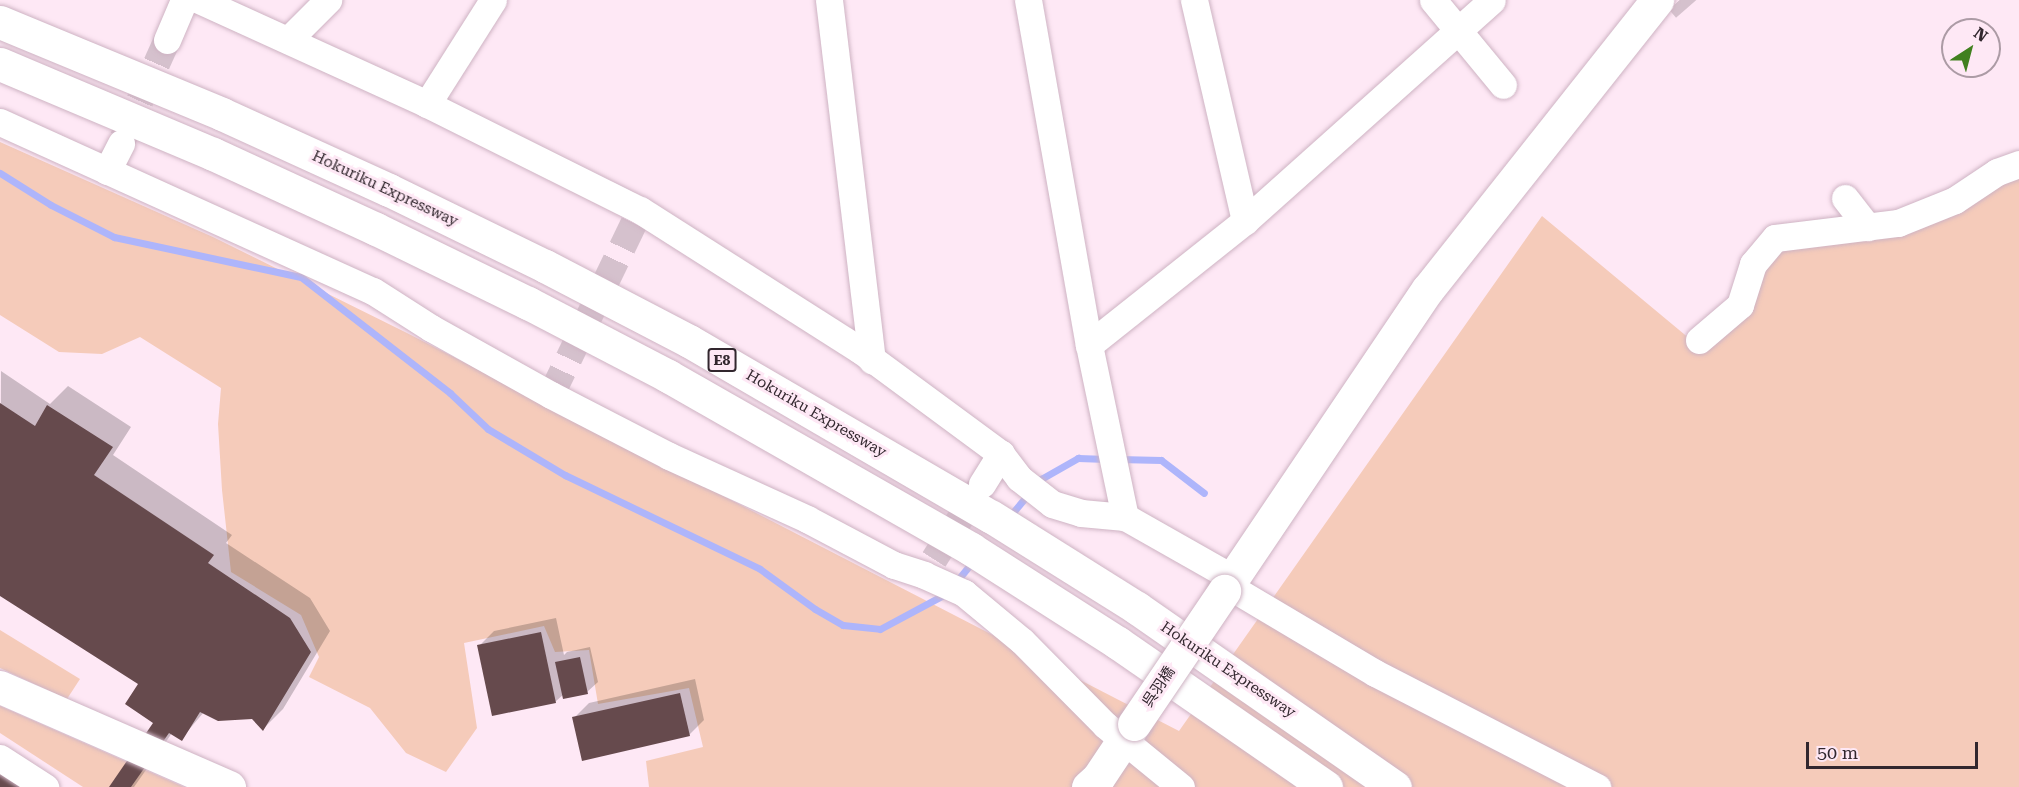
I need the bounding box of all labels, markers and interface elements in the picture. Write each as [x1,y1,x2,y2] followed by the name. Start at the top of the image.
[1941,18,2001,78] north arrow
[1970,23,1991,46] text: N
[309,147,461,231] street label: Hokuriku Expressway
[707,349,737,371] road number: E8
[743,366,889,462] street label: Hokuriku Expressway
[1157,618,1299,722] street label: Hokuriku Expressway
[1139,663,1179,711] street label: 呉羽橋
[1809,730,1982,768] scale bar
[1817,742,1858,763] text: 50 m

